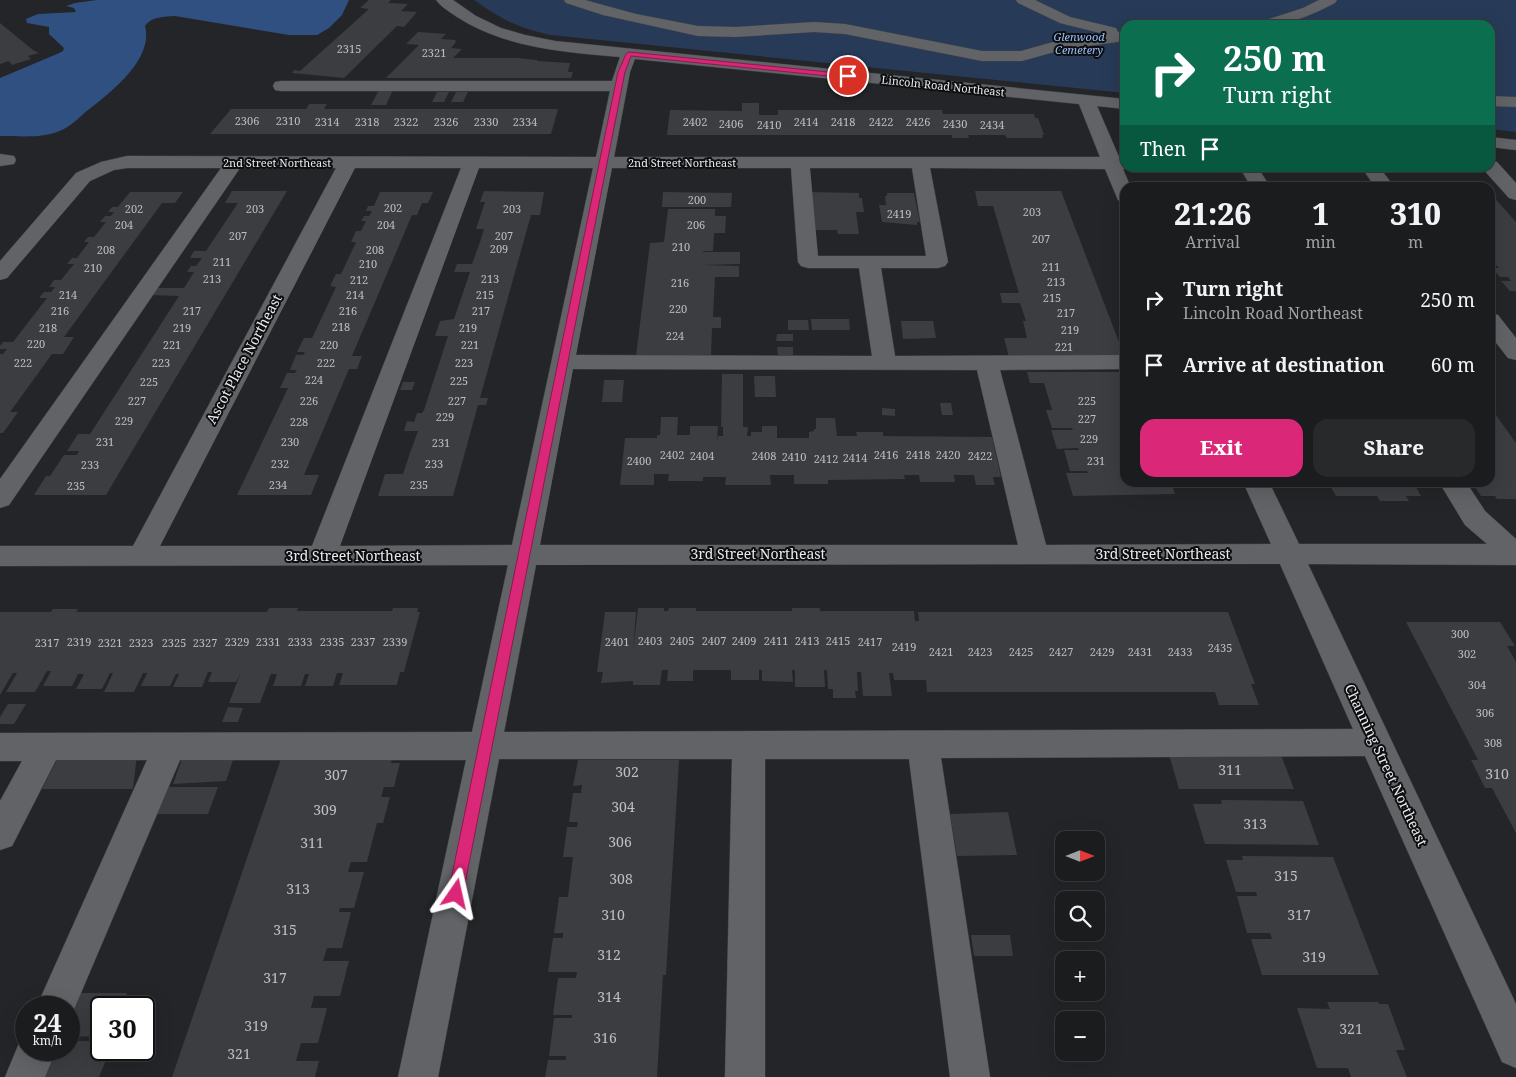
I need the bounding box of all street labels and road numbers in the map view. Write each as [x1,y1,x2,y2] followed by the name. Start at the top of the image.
[881,72,1005,99] street label: Lincoln Road Northeast
[223,155,331,170] street label: 2nd Street Northeast
[628,155,736,170] street label: 2nd Street Northeast
[201,291,286,427] street label: Ascot Place Northeast
[690,544,826,563] street label: 3rd Street Northeast
[1095,544,1231,563] street label: 3rd Street Northeast
[285,546,421,565] street label: 3rd Street Northeast
[1341,681,1432,849] street label: Channing Street Northeast

